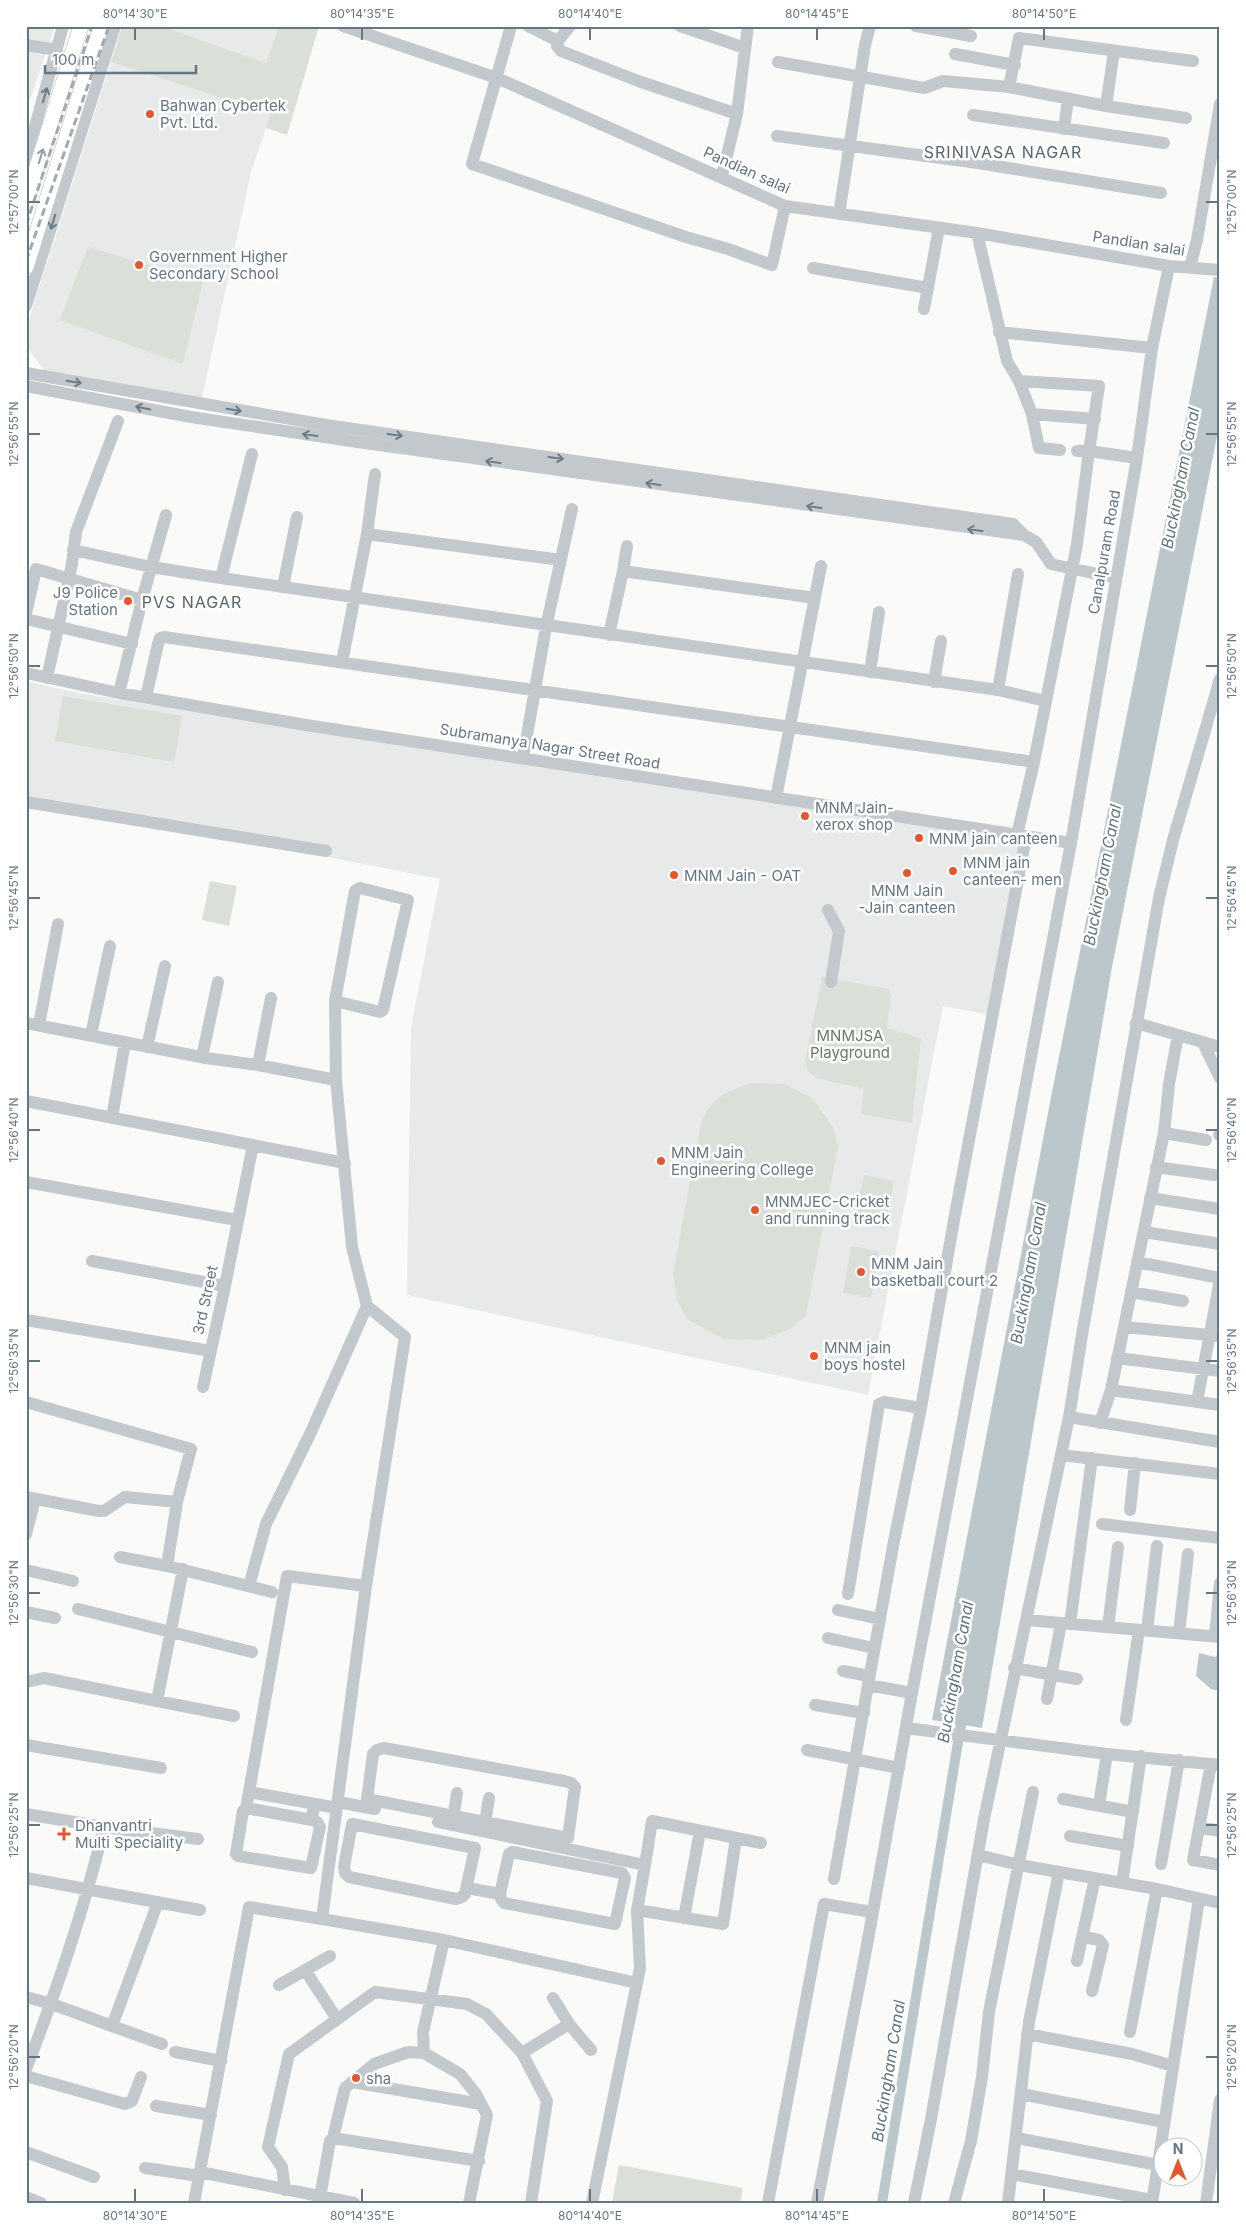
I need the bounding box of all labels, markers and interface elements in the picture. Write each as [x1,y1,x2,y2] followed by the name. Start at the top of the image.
[103,6,167,21] text: 80°14'30"E
[330,6,394,21] text: 80°14'35"E
[558,6,622,21] text: 80°14'40"E
[785,6,849,21] text: 80°14'45"E
[1012,6,1076,21] text: 80°14'50"E
[45,42,196,74] scale bar
[52,50,94,69] text: 100 m
[40,88,50,104] one-way arrow
[160,96,287,132] place label: Bahwan Cybertek Pvt. Ltd.
[144,108,156,120] marker: Bahwan Cybertek Pvt. Ltd.
[701,142,793,198] street label: Pandian salai
[924,142,1082,162] district label: SRINIVASA NAGAR
[36,148,46,164] one-way arrow
[6,169,21,235] text: 12°57'00"N
[1224,169,1239,235] text: 12°57'00"N
[48,213,58,229] one-way arrow
[1091,226,1187,260] street label: Pandian salai
[149,247,288,283] place label: Government Higher Secondary School
[133,259,145,271] marker: Government Higher Secondary School
[66,378,82,387] one-way arrow
[6,401,21,467] text: 12°56'55"N
[1224,401,1239,467] text: 12°56'55"N
[135,403,151,413] one-way arrow
[226,405,242,415] one-way arrow
[1156,406,1204,550] water label: Buckingham Canal
[303,430,319,440] one-way arrow
[386,430,402,440] one-way arrow
[547,453,563,463] one-way arrow
[485,456,501,466] one-way arrow
[646,479,662,489] one-way arrow
[1084,488,1124,616] street label: Canalpuram Road
[807,502,823,512] one-way arrow
[968,525,984,535] one-way arrow
[53,583,118,619] place label: J9 Police Station
[142,592,242,612] district label: PVS NAGAR
[122,595,134,607] marker: J9 Police Station
[6,633,21,699] text: 12°56'50"N
[1224,633,1239,699] text: 12°56'50"N
[438,719,662,773] street label: Subramanya Nagar Street Road
[815,798,894,834] place label: MNM Jain- xerox shop
[1078,803,1126,947] water label: Buckingham Canal
[799,810,811,822] marker: MNM Jain- xerox shop
[929,829,1058,848] place label: MNM jain canteen
[913,832,925,844] marker: MNM jain canteen
[963,853,1062,889] place label: MNM jain canteen- men
[947,865,959,877] marker: MNM jain canteen- men
[6,866,21,930] text: 12°56'45"N
[684,866,801,885] place label: MNM Jain - OAT
[1224,866,1239,930] text: 12°56'45"N
[901,867,913,879] marker: MNM Jain -Jain canteen
[668,869,680,881] marker: MNM Jain - OAT
[858,881,956,917] place label: MNM Jain -Jain canteen
[810,1026,890,1062] park label: MNMJSA Playground
[6,1097,21,1163] text: 12°56'40"N
[1224,1097,1239,1163] text: 12°56'40"N
[671,1143,814,1179] place label: MNM Jain Engineering College
[655,1155,667,1167] marker: MNM Jain Engineering College
[765,1192,890,1228] place label: MNMJEC-Cricket and running track
[1006,1200,1050,1345] water label: Buckingham Canal
[749,1204,761,1216] marker: MNMJEC-Cricket and running track
[871,1254,998,1290] place label: MNM Jain basketball court 2
[188,1264,222,1336] street label: 3rd Street
[855,1266,867,1278] marker: MNM Jain basketball court 2
[6,1328,21,1394] text: 12°56'35"N
[1224,1328,1239,1394] text: 12°56'35"N
[824,1338,905,1374] place label: MNM jain boys hostel
[808,1350,820,1362] marker: MNM jain boys hostel
[6,1560,21,1626] text: 12°56'30"N
[1224,1560,1239,1626] text: 12°56'30"N
[933,1599,977,1744] water label: Buckingham Canal
[6,1792,21,1858] text: 12°56'25"N
[1224,1792,1239,1858] text: 12°56'25"N
[75,1816,184,1852] place label: Dhanvantri Multi Speciality
[57,1827,71,1841] marker: Dhanvantri Multi Speciality
[867,1998,909,2143] water label: Buckingham Canal
[6,2024,21,2090] text: 12°56'20"N
[1224,2024,1239,2090] text: 12°56'20"N
[366,2069,391,2088] place label: sha
[350,2072,362,2084] marker: sha
[1154,2136,1204,2186] north arrow
[1173,2140,1183,2157] text: N
[103,2208,167,2223] text: 80°14'30"E
[330,2208,394,2223] text: 80°14'35"E
[558,2208,622,2223] text: 80°14'40"E
[785,2208,849,2223] text: 80°14'45"E
[1012,2208,1076,2223] text: 80°14'50"E

